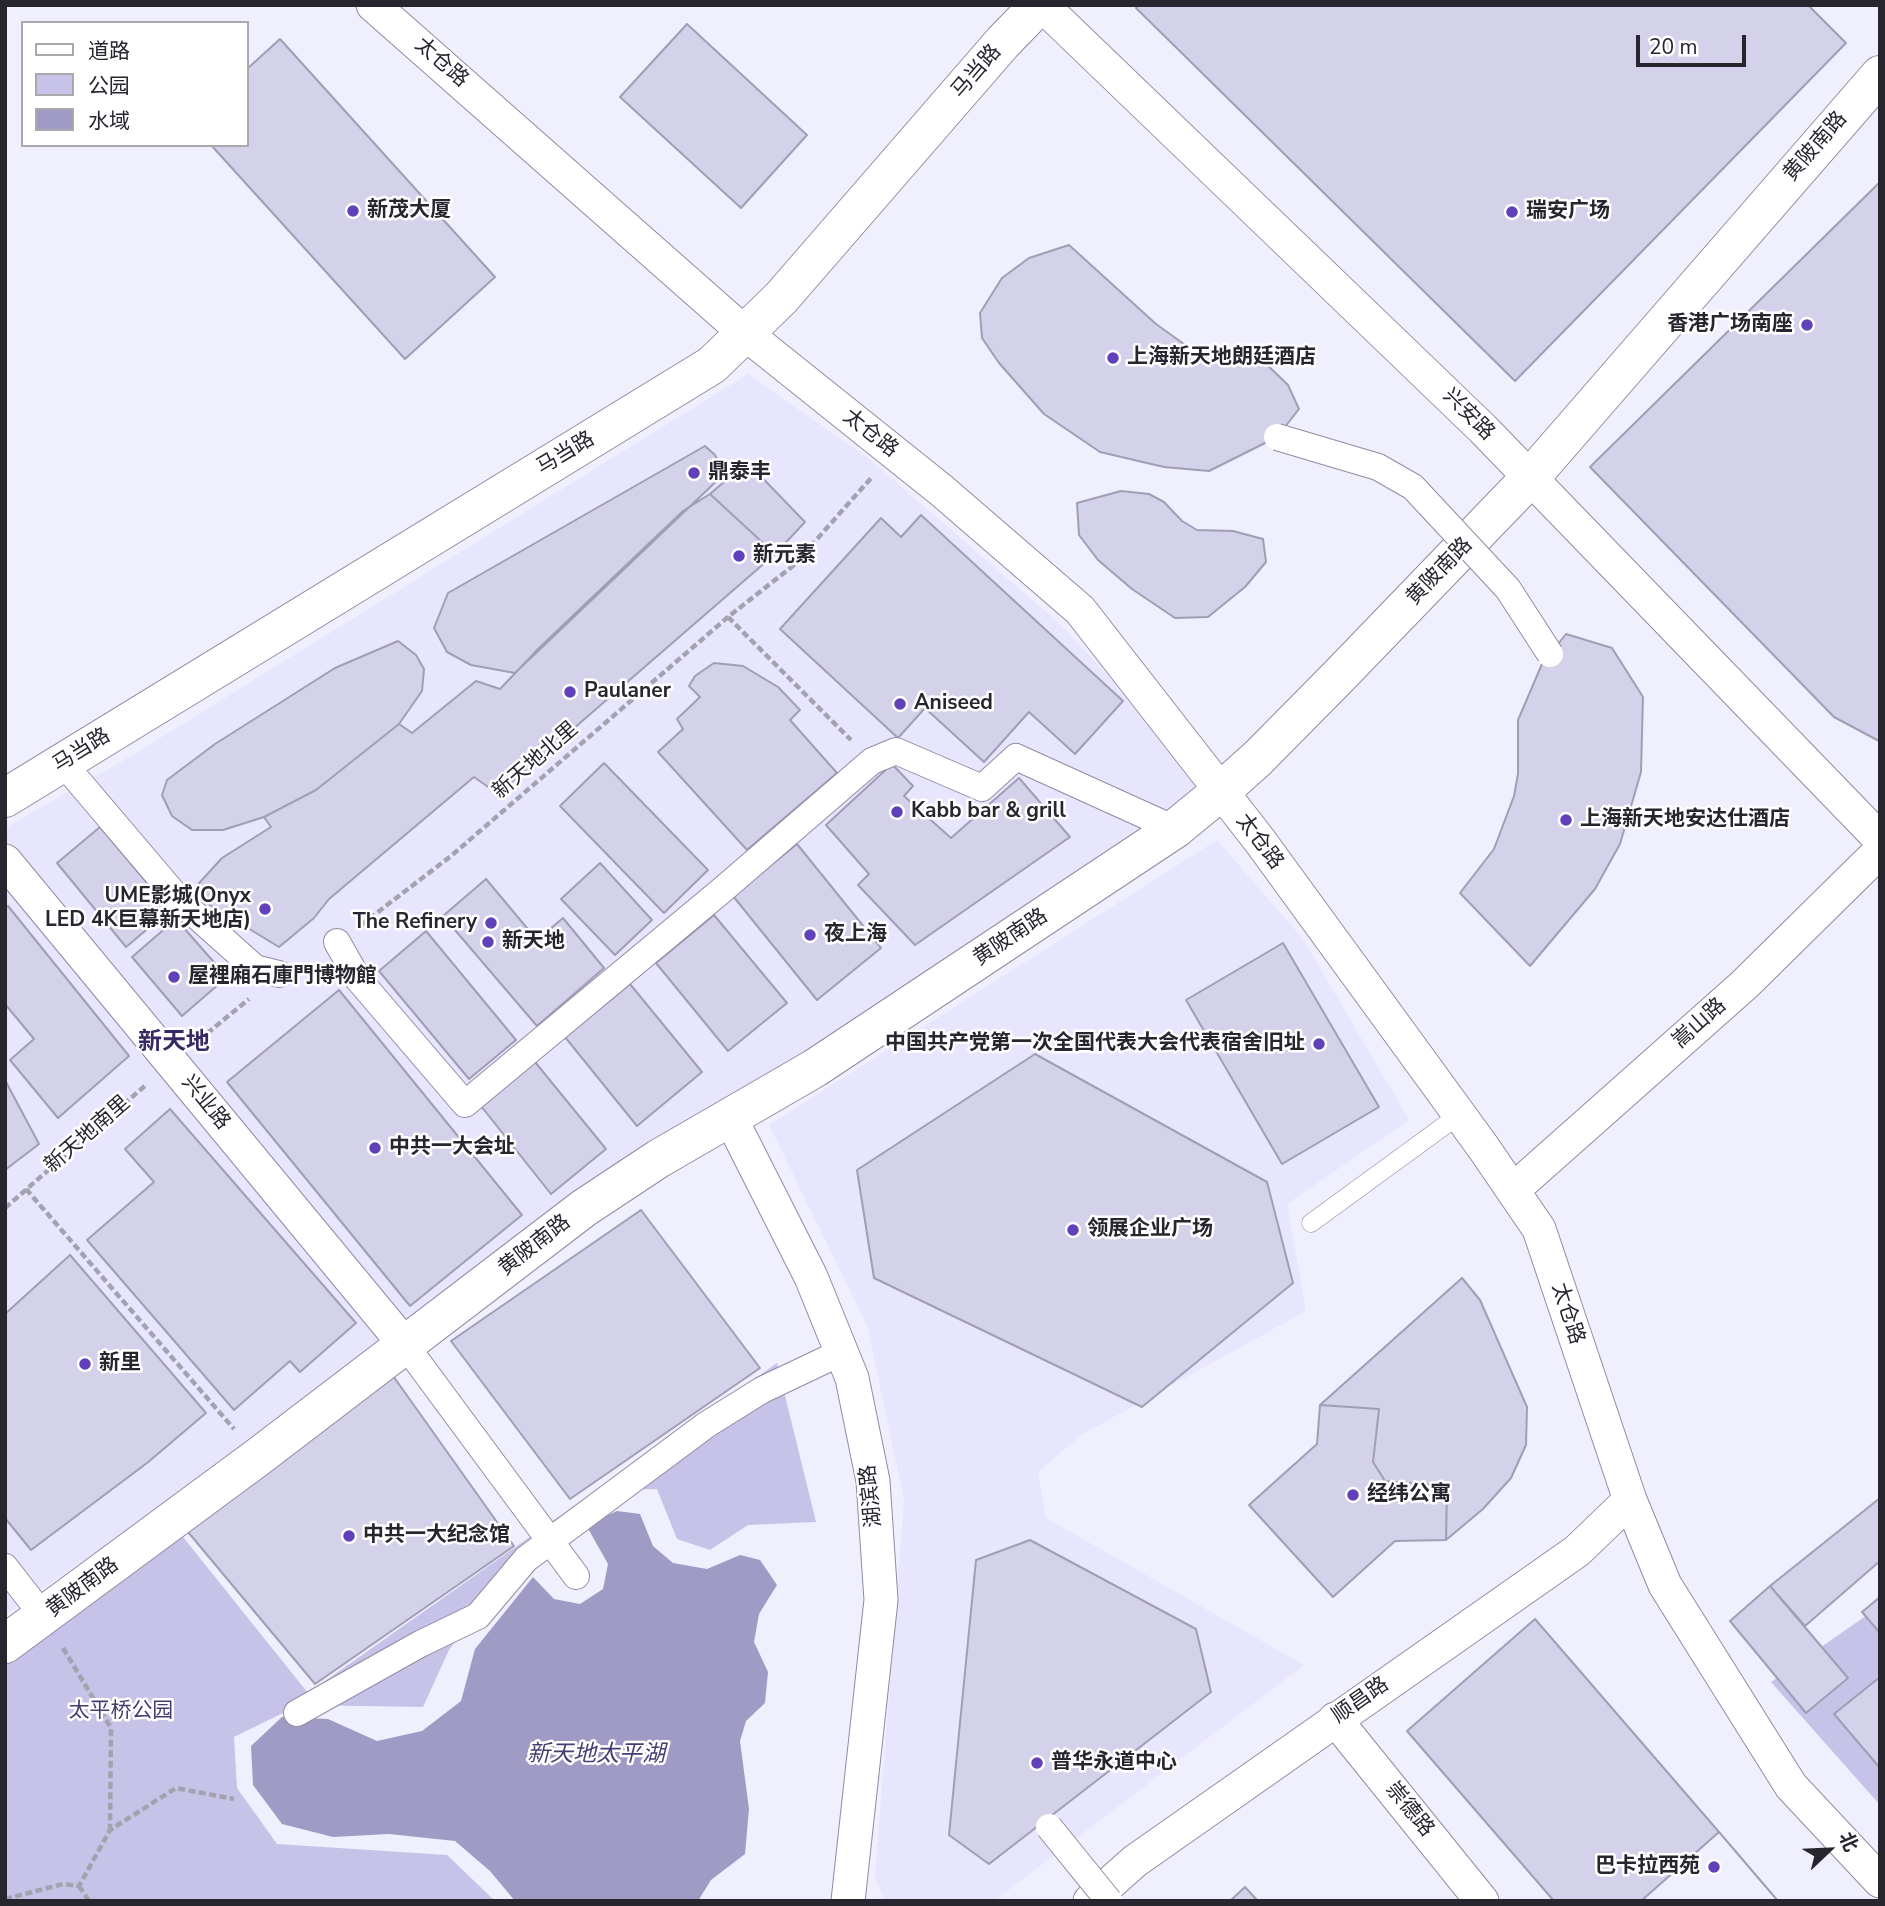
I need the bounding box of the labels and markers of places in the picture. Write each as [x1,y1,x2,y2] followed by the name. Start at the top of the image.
[367,198,451,224] place label: 新茂大厦
[1526,199,1610,225] place label: 瑞安广场
[345,203,361,219] marker: 新茂大厦
[1504,204,1520,220] marker: 瑞安广场
[1667,312,1793,338] place label: 香港广场南座
[1799,317,1815,333] marker: 香港广场南座
[1127,345,1316,371] place label: 上海新天地朗廷酒店
[1105,350,1121,366] marker: 上海新天地朗廷酒店
[708,460,771,486] place label: 鼎泰丰
[686,465,702,481] marker: 鼎泰丰
[753,543,816,569] place label: 新元素
[731,548,747,564] marker: 新元素
[584,679,671,705] place label: Paulaner
[562,684,578,700] marker: Paulaner
[914,691,993,717] place label: Aniseed
[892,696,908,712] marker: Aniseed
[911,799,1066,825] place label: Kabb bar & grill
[889,804,905,820] marker: Kabb bar & grill
[1580,807,1790,833] place label: 上海新天地安达仕酒店
[1558,812,1574,828] marker: 上海新天地安达仕酒店
[45,884,251,934] place label: UME影城(Onyx LED 4K巨幕新天地店)
[257,901,273,917] marker: UME影城(Onyx LED 4K巨幕新天地店)
[353,910,477,936] place label: The Refinery
[483,915,499,931] marker: The Refinery
[824,922,887,948] place label: 夜上海
[802,927,818,943] marker: 夜上海
[502,929,565,955] place label: 新天地
[480,934,496,950] marker: 新天地
[188,964,377,990] place label: 屋裡廂石庫門博物館
[166,969,182,985] marker: 屋裡廂石庫門博物館
[885,1031,1305,1057] place label: 中国共产党第一次全国代表大会代表宿舍旧址
[1311,1036,1327,1052] marker: 中国共产党第一次全国代表大会代表宿舍旧址
[389,1135,515,1161] place label: 中共一大会址
[367,1140,383,1156] marker: 中共一大会址
[1087,1217,1213,1243] place label: 领展企业广场
[1065,1222,1081,1238] marker: 领展企业广场
[99,1351,141,1377] place label: 新里
[77,1356,93,1372] marker: 新里
[1367,1482,1451,1508] place label: 经纬公寓
[1345,1487,1361,1503] marker: 经纬公寓
[363,1523,510,1549] place label: 中共一大纪念馆
[341,1528,357,1544] marker: 中共一大纪念馆
[1051,1750,1177,1776] place label: 普华永道中心
[1029,1755,1045,1771] marker: 普华永道中心
[1595,1854,1700,1880] place label: 巴卡拉西苑
[1706,1859,1722,1875] marker: 巴卡拉西苑

